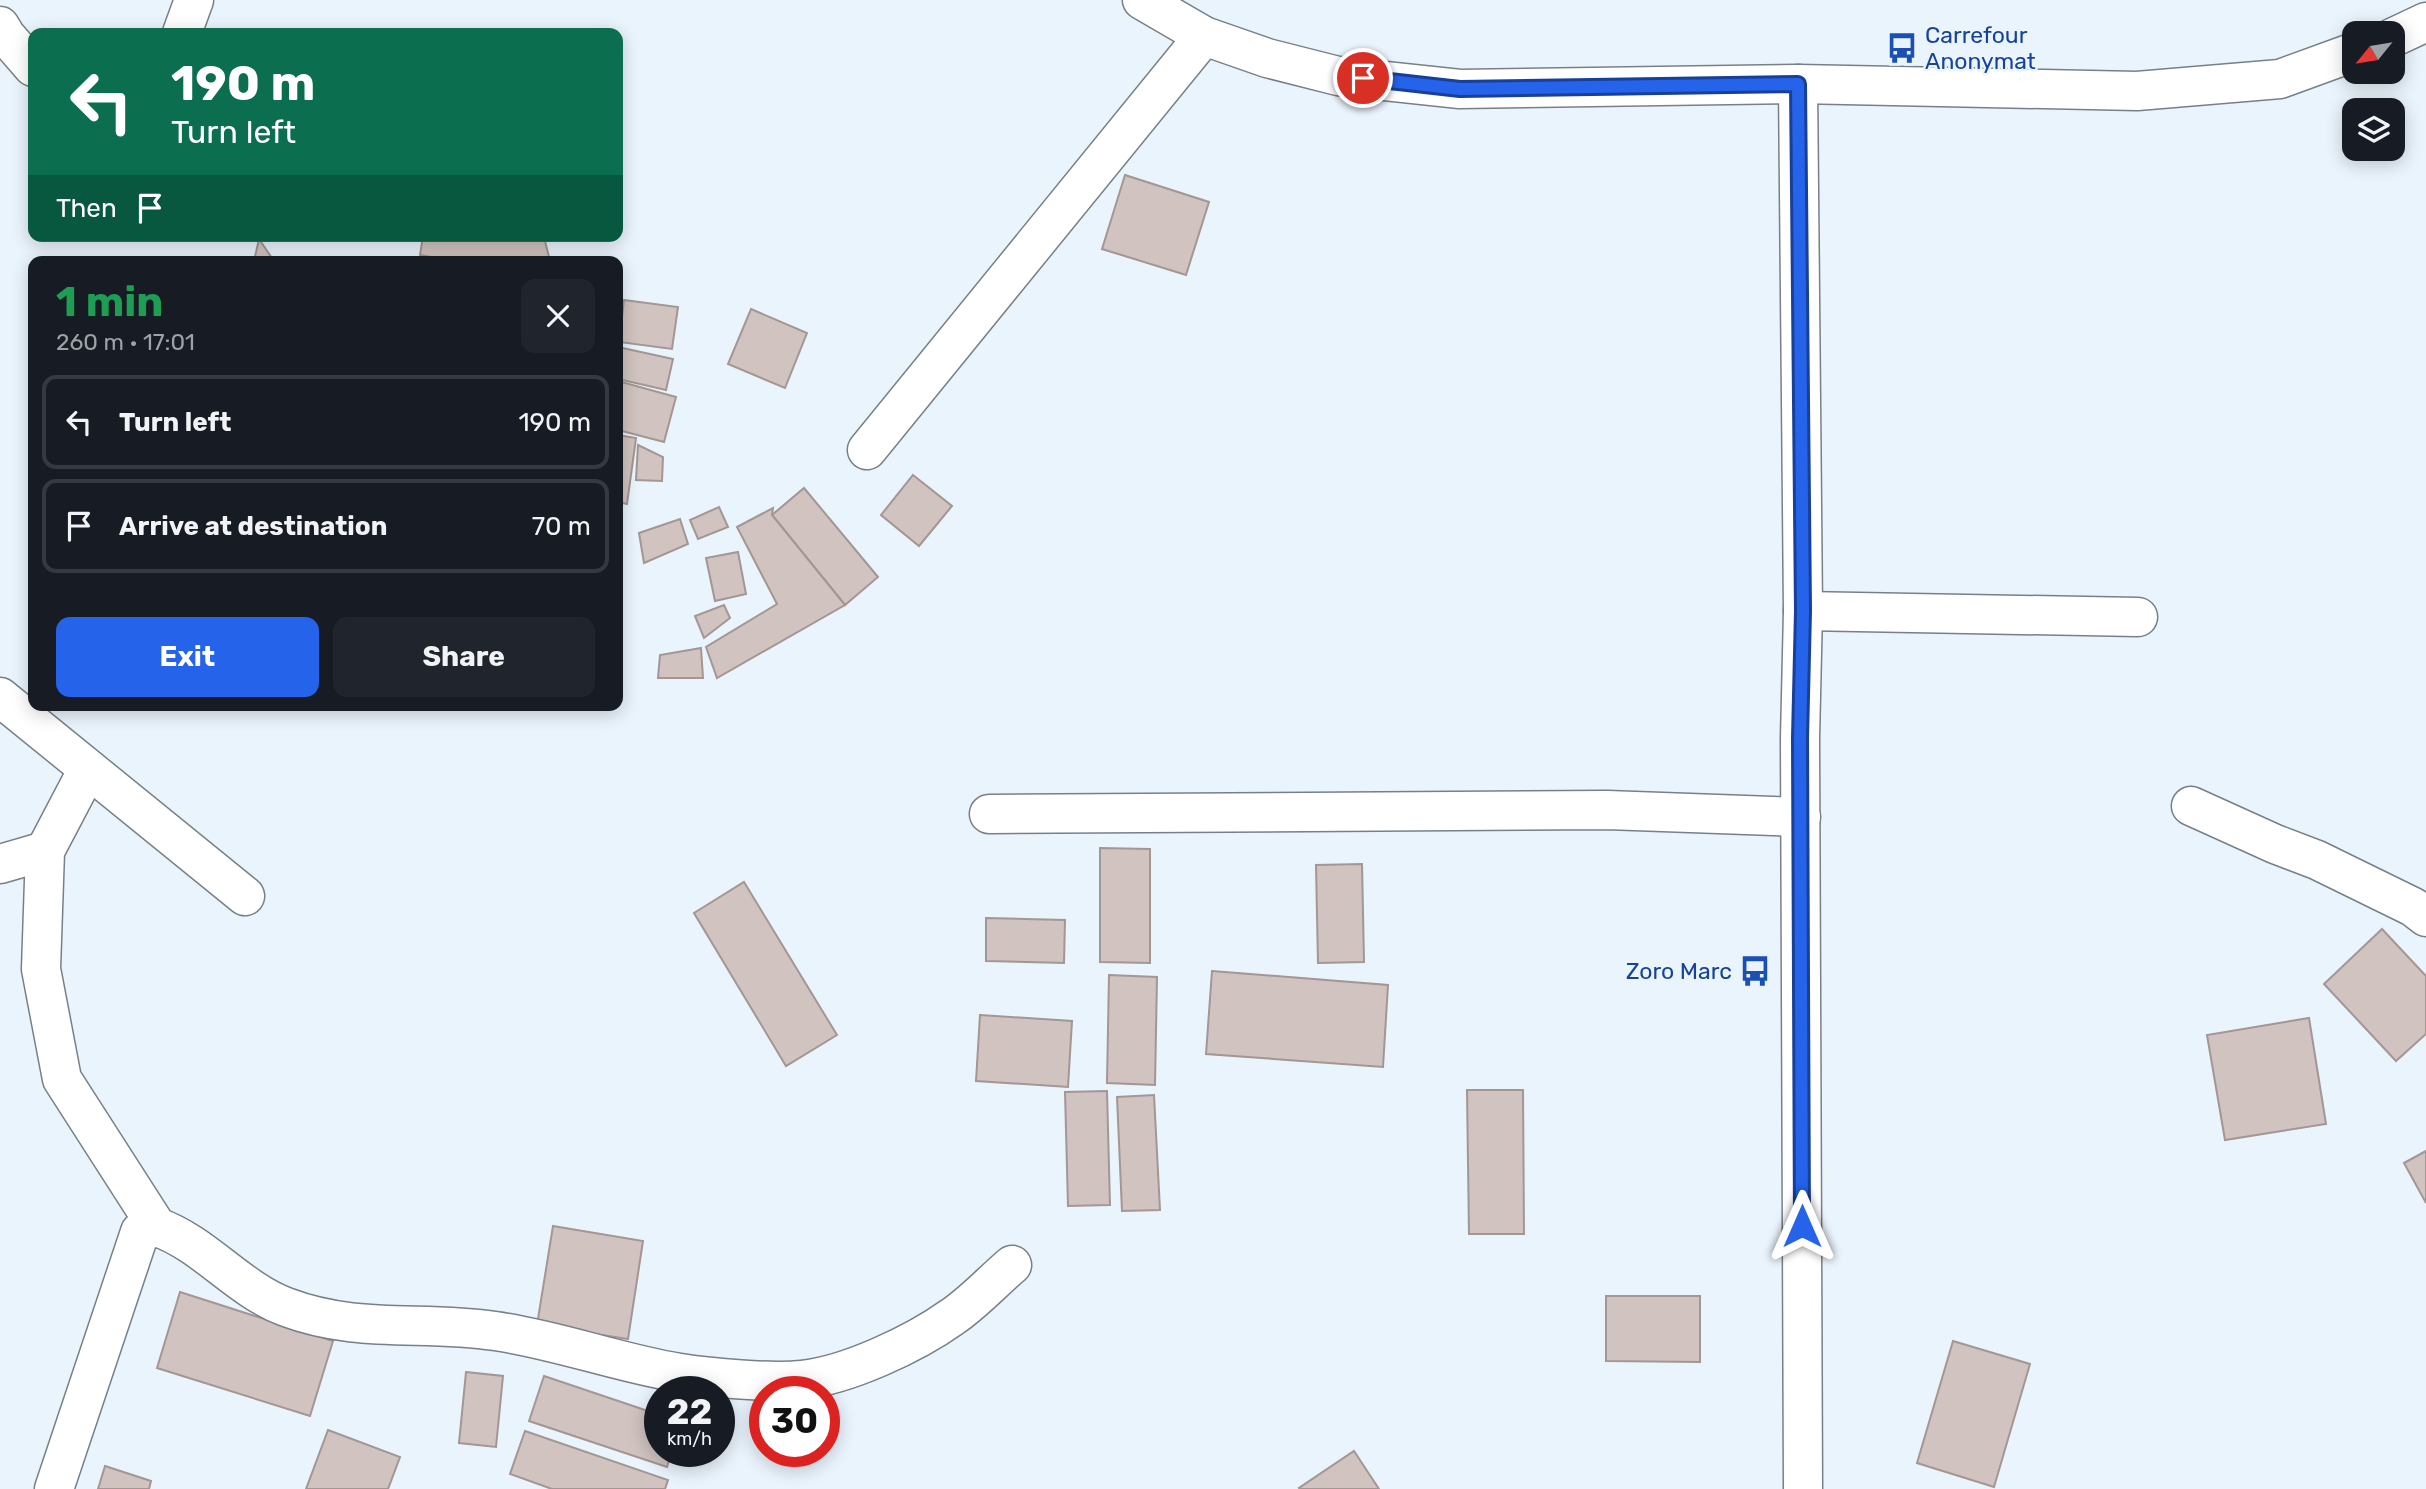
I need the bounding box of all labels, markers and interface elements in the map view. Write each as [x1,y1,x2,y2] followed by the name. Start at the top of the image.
[1925,21,2036,75] place label: Carrefour Anonymat
[2342,21,2404,84] north arrow
[2342,21,2405,161] map controls
[1885,31,1919,65] bus stop icon: Carrefour Anonymat
[1333,48,1393,108] pin
[171,54,315,112] text: 190 m
[56,56,147,147] icon: left
[1344,59,1382,97] icon: arrive
[2342,98,2405,161] button: layers
[171,113,296,151] text: Turn left
[131,189,169,227] icon: arrive
[56,193,117,224] text: Then
[56,277,163,327] text: 1 min
[521,279,595,353] button: close
[56,328,195,356] text: 260 m · 17:01
[60,403,98,441] icon: left
[119,407,231,438] text: Turn left
[518,407,591,438] text: 190 m
[60,507,98,545] icon: arrive
[119,511,387,542] text: Arrive at destination
[532,511,591,542] text: 70 m
[56,617,319,697] button: Exit
[333,617,595,697] button: Share
[1738,954,1772,988] bus stop icon: Zoro Marc
[1626,957,1732,985] place label: Zoro Marc
[1765,1189,1839,1263] position arrow
[749,1376,840,1467] speed limit sign: 30
[667,1391,712,1433] text: 22
[667,1428,712,1450] text: km/h

